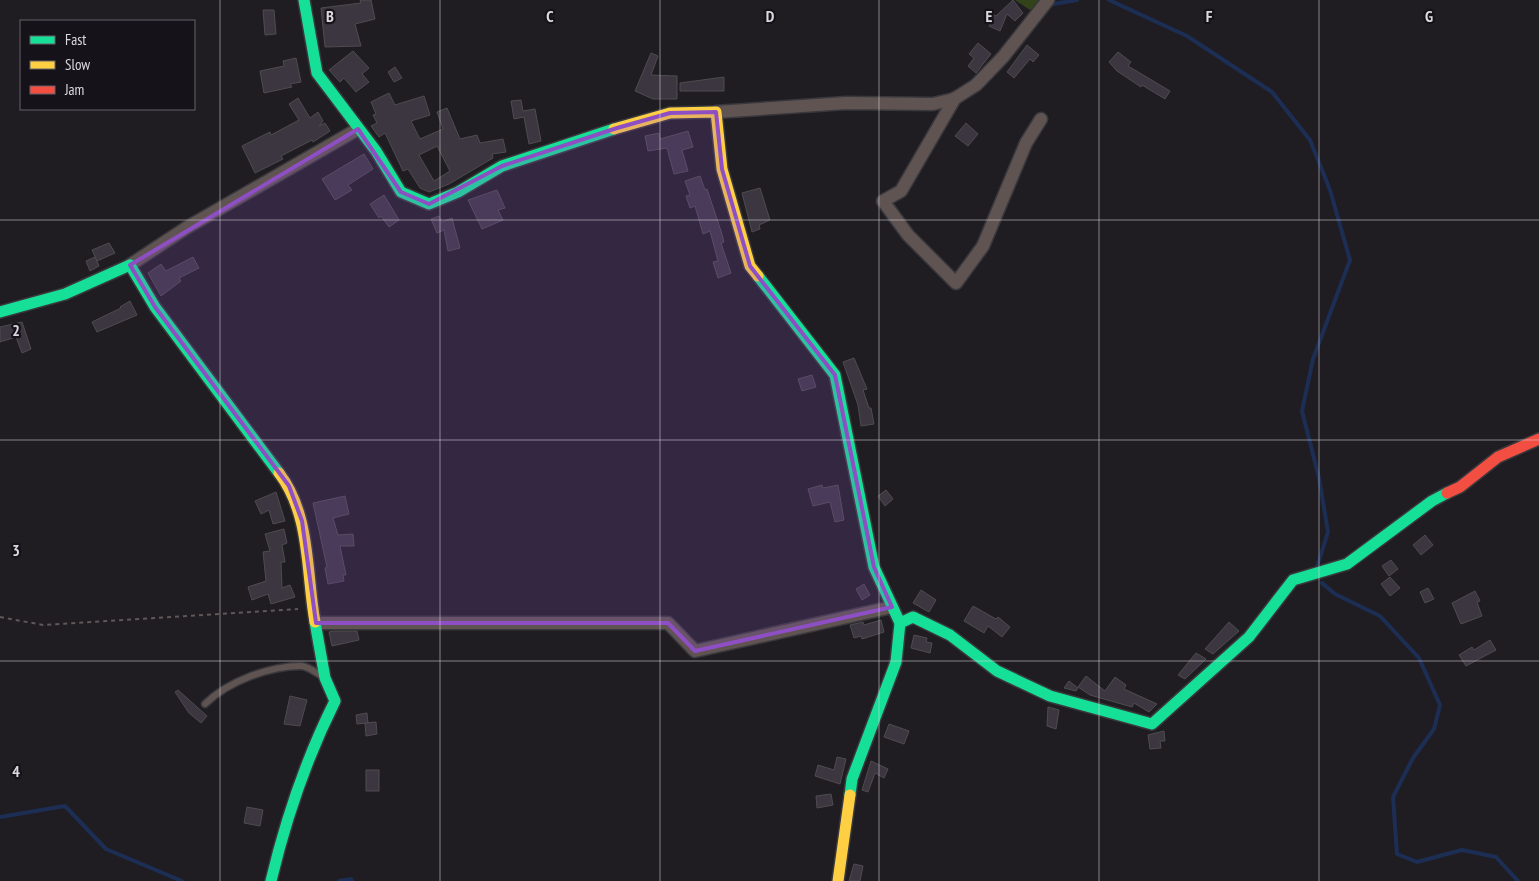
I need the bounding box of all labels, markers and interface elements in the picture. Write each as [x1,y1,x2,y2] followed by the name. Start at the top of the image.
[326,6,334,26] text: B
[546,6,554,26] text: C
[766,6,775,26] text: D
[986,6,993,26] text: E
[1206,6,1213,26] text: F
[1425,6,1433,26] text: G
[20,20,195,110] legend
[65,30,86,49] text: Fast
[65,55,90,74] text: Slow
[64,80,84,99] text: Jam
[12,320,20,340] text: 2
[12,540,20,560] text: 3
[12,761,20,781] text: 4

